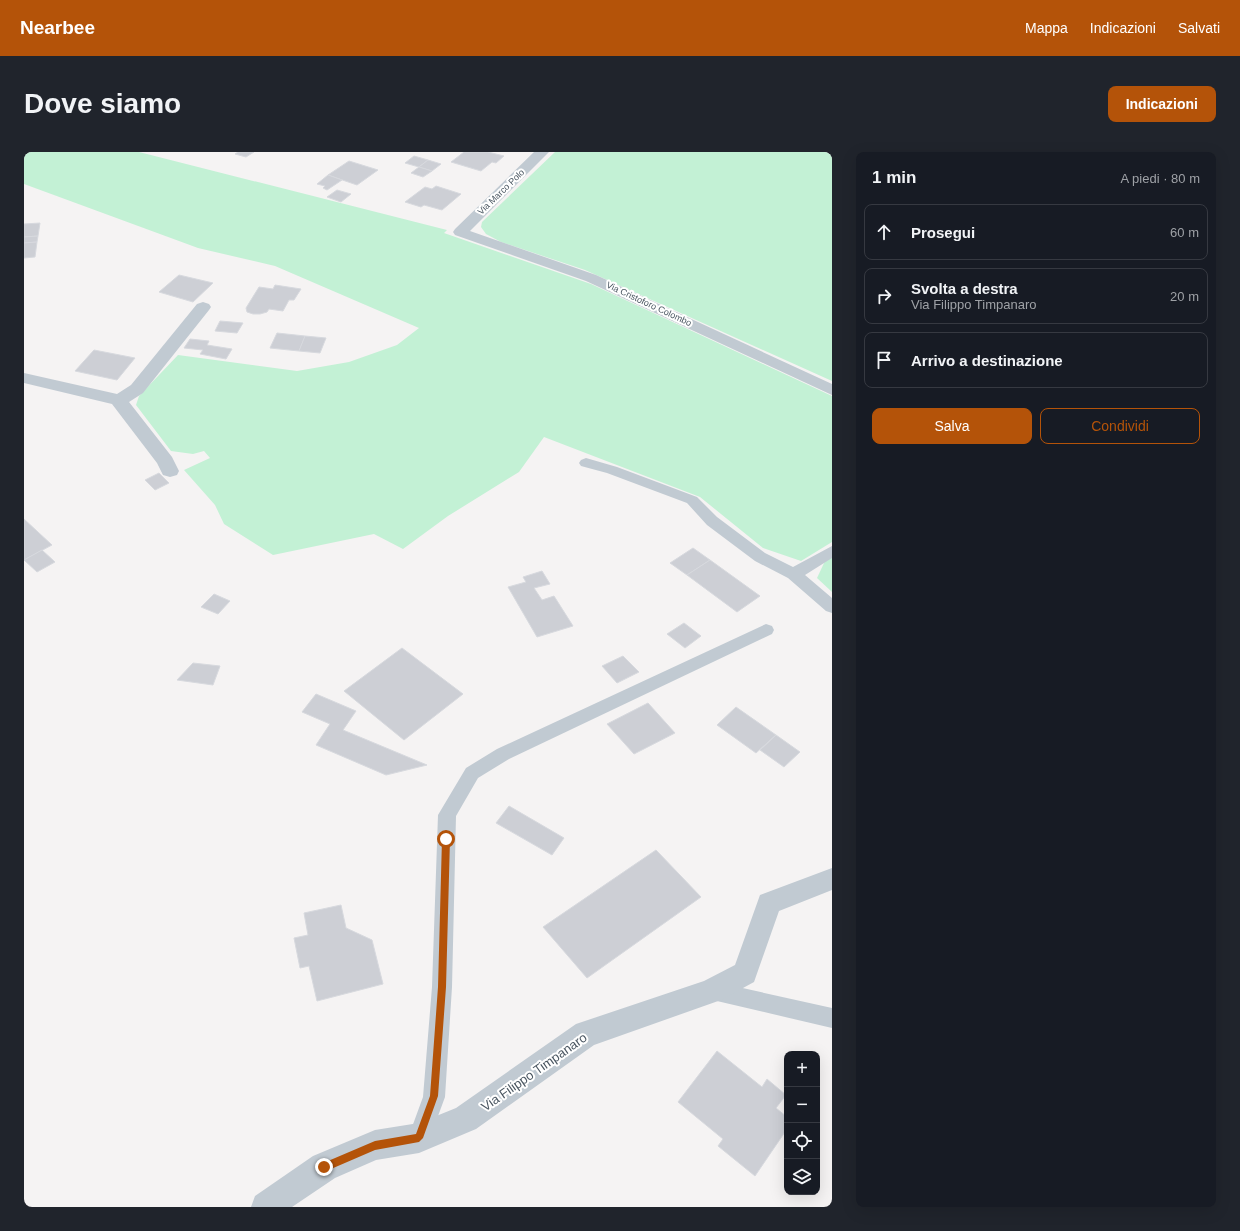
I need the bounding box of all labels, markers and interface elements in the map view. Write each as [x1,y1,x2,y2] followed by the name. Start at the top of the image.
[20,17,95,38] text: Nearbee
[1025,20,1068,36] text: Mappa
[1090,20,1156,36] text: Indicazioni
[1178,20,1220,36] text: Salvati
[1108,86,1216,122] button: Indicazioni
[24,88,181,119] text: Dove siamo
[476,167,526,217] street label: Via Marco Polo
[872,168,916,187] text: 1 min
[1121,171,1200,186] text: A piedi · 80 m
[873,221,895,243] icon: ahead
[911,224,975,241] text: Prosegui
[1170,225,1199,240] text: 60 m
[605,280,693,328] street label: Via Cristoforo Colombo
[911,280,1018,297] text: Svolta a destra
[873,285,895,307] icon: right
[1170,289,1199,304] text: 20 m
[911,297,1037,312] text: Via Filippo Timpanaro
[873,349,895,371] icon: arrive
[911,352,1063,369] text: Arrivo a destinazione
[872,408,1032,444] button: Salva
[1040,408,1200,444] button: Condividi
[437,830,455,848] route start
[478,1030,590,1114] street label: Via Filippo Timpanaro
[784,1051,820,1195] map controls
[784,1051,820,1087] button: +
[784,1087,820,1123] button: −
[784,1123,820,1159] button: locate
[315,1158,333,1176] route end
[784,1159,820,1195] button: layers

